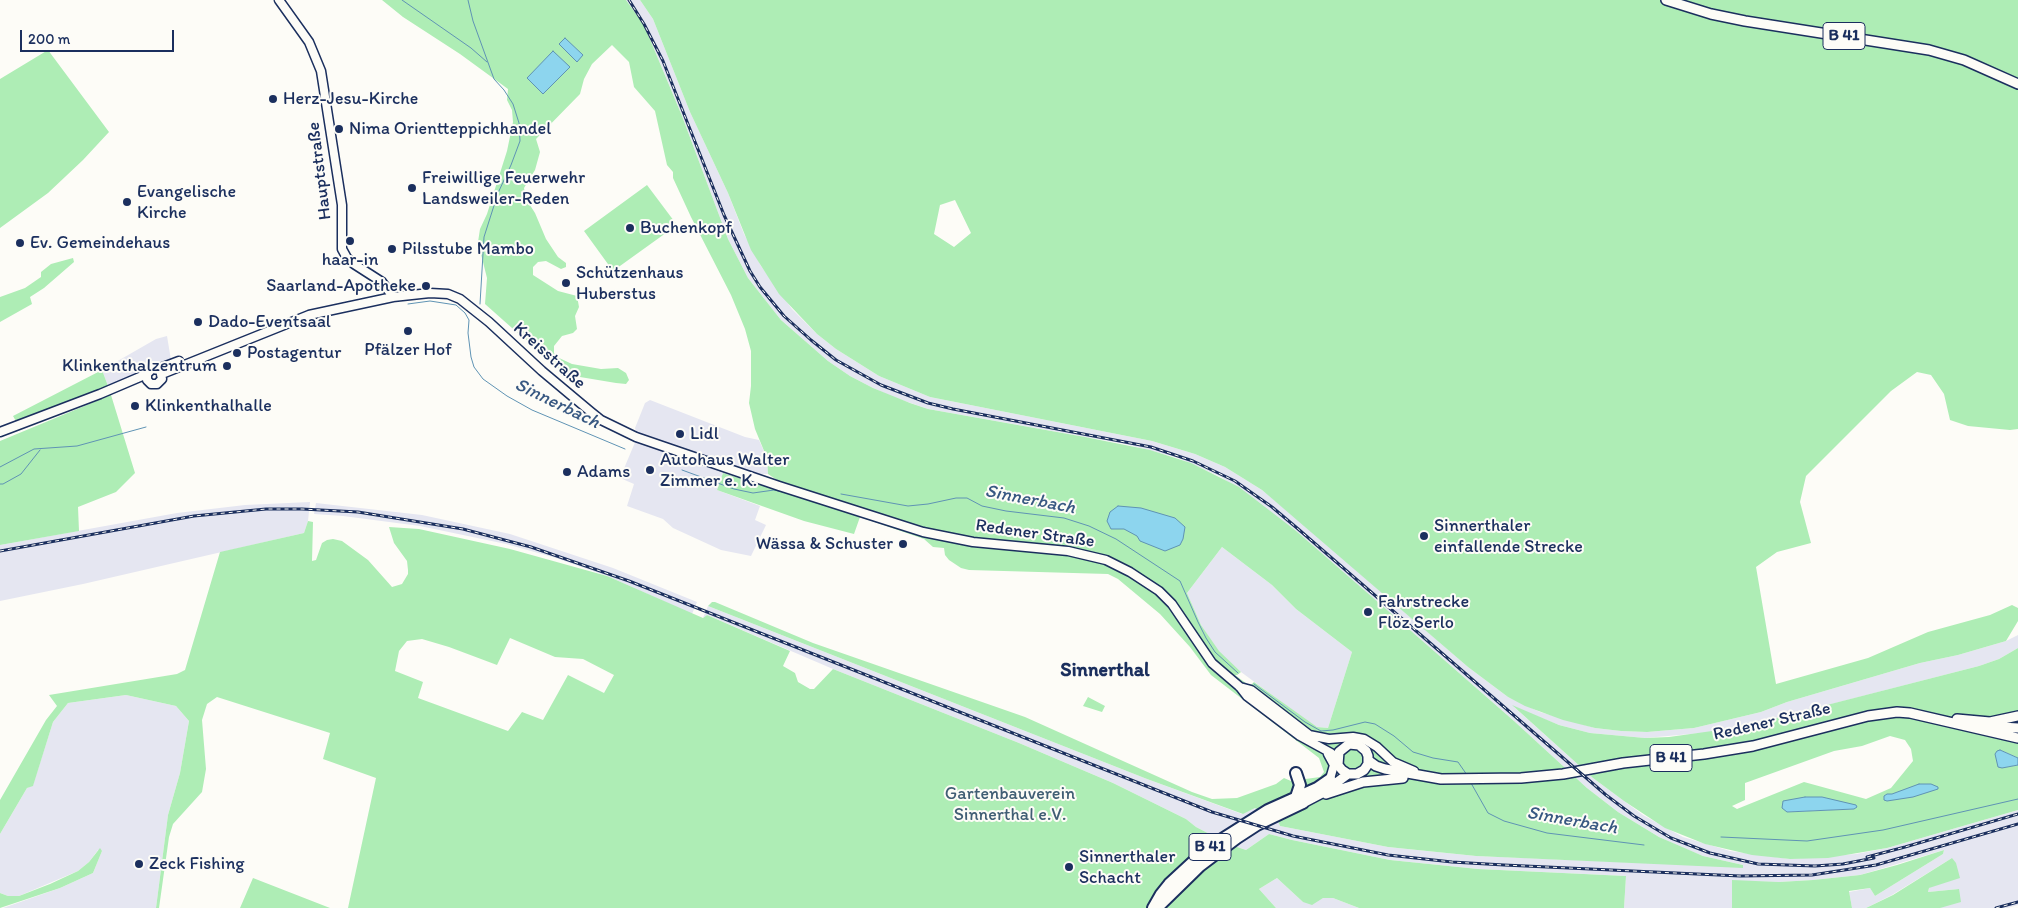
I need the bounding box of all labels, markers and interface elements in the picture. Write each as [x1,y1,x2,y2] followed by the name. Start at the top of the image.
[22,20,176,52] scale bar
[1823,22,1865,50] road number: B 41
[28,30,70,48] text: 200 m
[283,88,418,110] place label: Herz-Jesu-Kirche
[267,93,279,105] marker: Herz-Jesu-Kirche
[349,118,551,140] place label: Nima Orientteppichhandel
[303,121,337,221] street label: Hauptstraße
[333,123,345,135] marker: Nima Orientteppichhandel
[422,167,585,210] place label: Freiwillige Feuerwehr Landsweiler-Reden
[137,181,236,223] place label: Evangelische Kirche
[406,182,418,194] marker: Freiwillige Feuerwehr Landsweiler-Reden
[121,196,133,208] marker: Evangelische Kirche
[640,217,732,239] place label: Buchenkopf
[624,222,636,234] marker: Buchenkopf
[30,232,170,254] place label: Ev. Gemeindehaus
[344,235,356,247] marker: haar-in
[14,237,26,249] marker: Ev. Gemeindehaus
[402,238,534,260] place label: Pilsstube Mambo
[386,243,398,255] marker: Pilsstube Mambo
[322,249,378,271] place label: haar-in
[576,262,683,304] place label: Schützenhaus Huberstus
[266,275,416,297] place label: Saarland-Apotheke
[560,277,572,289] marker: Schützenhaus Huberstus
[420,280,432,292] marker: Saarland-Apotheke
[208,311,331,333] place label: Dado-Eventsaal
[192,316,204,328] marker: Dado-Eventsaal
[508,318,590,394] street label: Kreisstraße
[402,325,414,337] marker: Pfälzer Hof
[364,339,452,361] place label: Pfälzer Hof
[247,342,341,364] place label: Postagentur
[231,347,243,359] marker: Postagentur
[62,355,217,377] place label: Klinkenthalzentrum
[221,360,233,372] marker: Klinkenthalzentrum
[511,374,603,434] water label: Sinnerbach
[145,395,272,417] place label: Klinkenthalhalle
[129,400,141,412] marker: Klinkenthalhalle
[690,423,719,445] place label: Lidl
[674,428,686,440] marker: Lidl
[660,449,790,492] place label: Autohaus Walter Zimmer e. K.
[577,461,630,483] place label: Adams
[644,464,656,476] marker: Autohaus Walter Zimmer e. K.
[561,466,573,478] marker: Adams
[983,480,1077,520] water label: Sinnerbach
[974,515,1096,553] street label: Redener Straße
[1434,515,1583,558] place label: Sinnerthaler einfallende Strecke
[1418,530,1430,542] marker: Sinnerthaler einfallende Strecke
[756,533,893,555] place label: Wässa & Schuster
[897,538,909,550] marker: Wässa & Schuster
[1378,591,1469,634] place label: Fahrstrecke Flöz Serlo
[1362,606,1374,618] marker: Fahrstrecke Flöz Serlo
[1060,659,1150,683] district label: Sinnerthal
[1711,698,1833,746] street label: Redener Straße
[1650,744,1692,771] road number: B 41
[945,783,1075,826] park label: Gartenbauverein Sinnerthal e.V.
[1525,802,1619,840] water label: Sinnerbach
[1189,834,1231,860] road number: B 41
[1079,846,1175,889] place label: Sinnerthaler Schacht
[149,853,245,875] place label: Zeck Fishing
[133,858,145,870] marker: Zeck Fishing
[1063,861,1075,873] marker: Sinnerthaler Schacht

